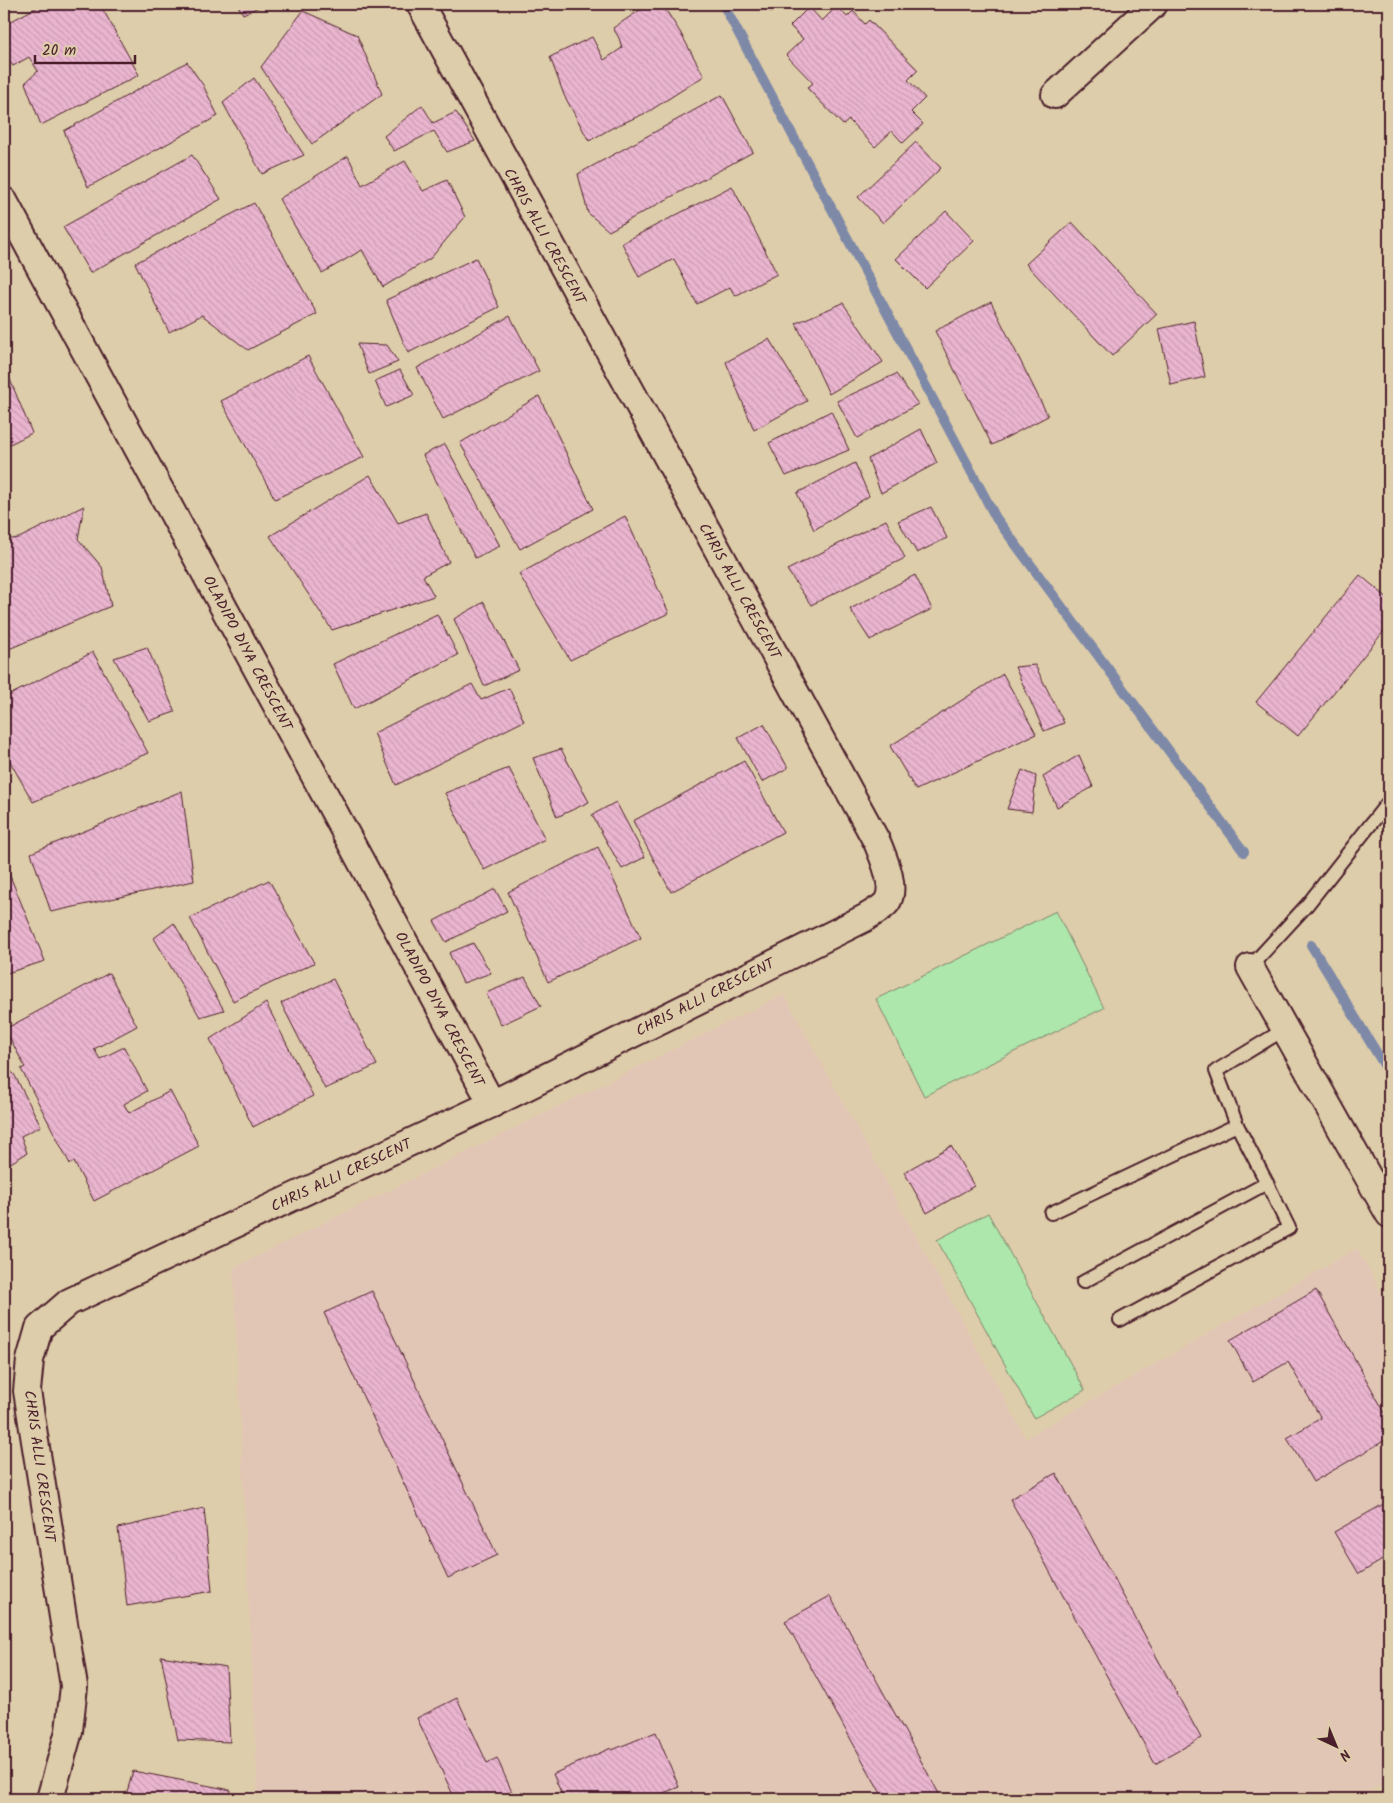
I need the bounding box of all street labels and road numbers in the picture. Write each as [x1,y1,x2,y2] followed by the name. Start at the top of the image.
[497,164,593,311] street label: CHRIS ALLI CRESCENT
[692,519,788,666] street label: CHRIS ALLI CRESCENT
[196,572,299,737] street label: OLADIPO DIYA CRESCENT
[388,928,491,1093] street label: OLADIPO DIYA CRESCENT
[632,952,781,1043] street label: CHRIS ALLI CRESCENT
[267,1132,418,1219] street label: CHRIS ALLI CRESCENT
[16,1389,62,1546] street label: CHRIS ALLI CRESCENT

